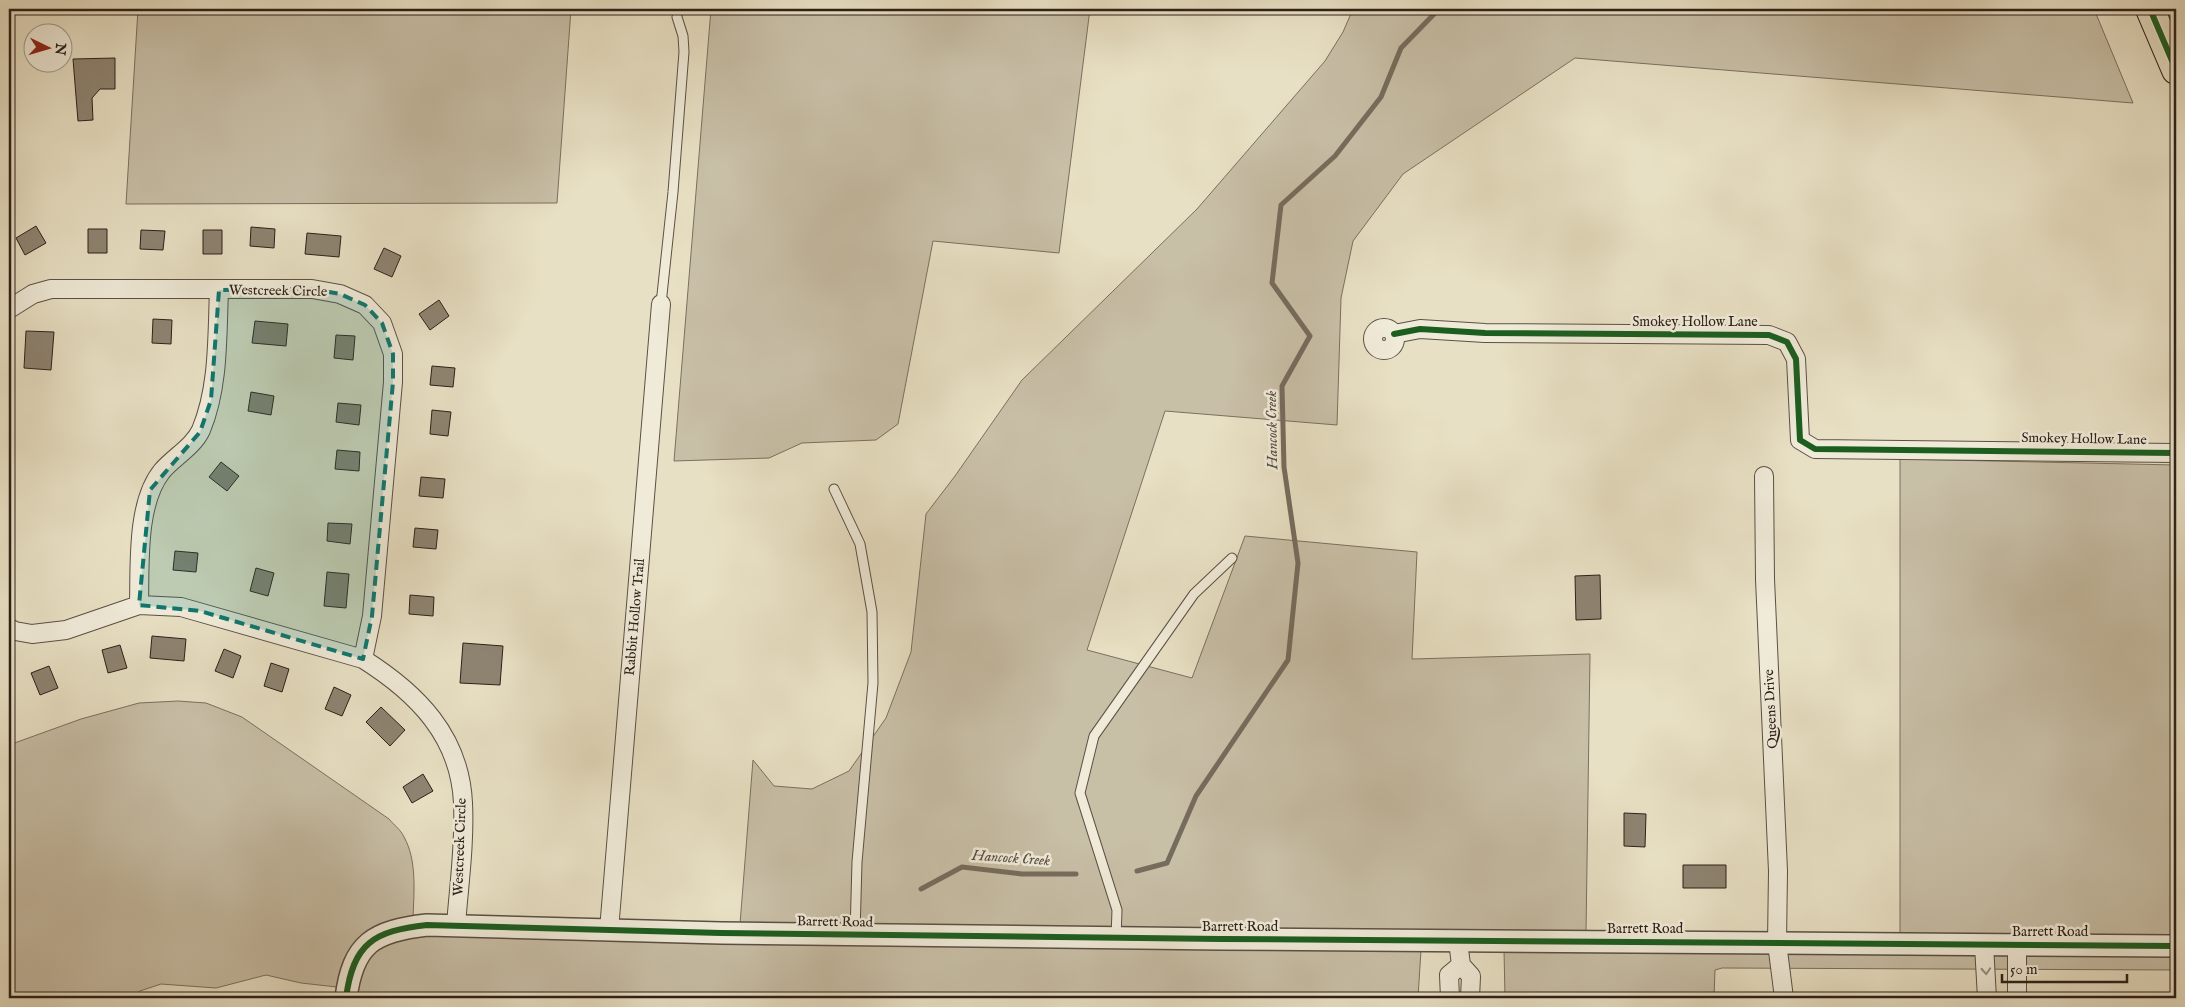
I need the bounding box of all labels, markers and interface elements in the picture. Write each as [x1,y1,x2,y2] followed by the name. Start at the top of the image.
[22,22,72,72] north arrow
[50,41,70,56] text: N
[229,281,328,301] street label: Westcreek Circle
[1632,313,1758,331] street label: Smokey Hollow Lane
[1262,391,1282,470] water label: Hancock Creek
[2021,429,2148,449] street label: Smokey Hollow Lane
[621,558,649,676] street label: Rabbit Hollow Trail
[1760,668,1782,749] street label: Queens Drive
[449,797,471,896] street label: Westcreek Circle
[970,846,1051,870] water label: Hancock Creek
[797,912,874,932] street label: Barrett Road
[1202,918,1279,936] street label: Barrett Road
[1607,920,1684,938] street label: Barrett Road
[2012,923,2089,941] street label: Barrett Road
[2002,952,2128,984] scale bar
[2010,960,2038,979] text: 50 m
[1981,968,1992,976] one-way arrow

